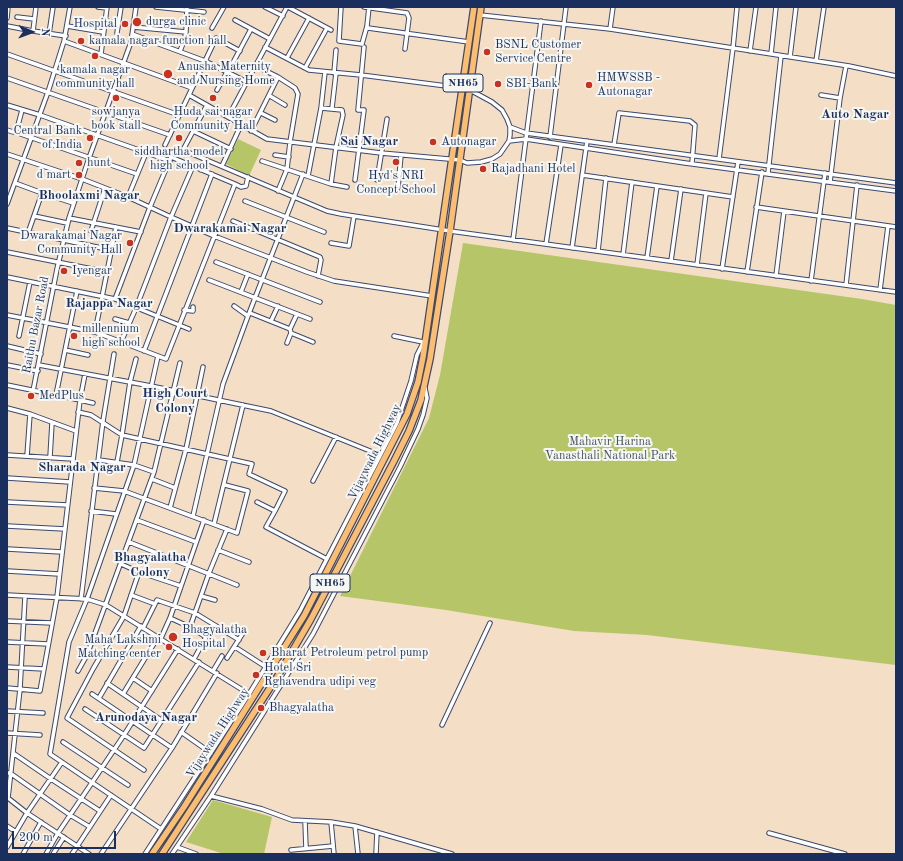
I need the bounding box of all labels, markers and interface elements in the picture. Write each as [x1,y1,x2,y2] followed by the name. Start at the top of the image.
[12,12,52,52] north arrow
[146,15,206,29] place label: durga clinic
[131,16,143,28] marker: durga clinic
[74,17,117,31] place label: Hospital
[120,19,130,29] marker: Hospital
[39,28,50,37] text: N
[89,34,226,48] place label: kamala nagar function hall
[76,36,86,46] marker: kamala nagar function hall
[495,38,581,66] place label: BSNL Customer Service Centre
[482,47,492,57] marker: BSNL Customer Service Centre
[90,51,100,61] marker: kamala nagar community hall
[177,60,275,88] place label: Anusha Maternity and Nursing Home
[55,63,135,91] place label: kamala nagar community hall
[162,68,174,80] marker: Anusha Maternity and Nursing Home
[597,71,660,99] place label: HMWSSB - Autonagar
[443,74,483,92] road number: NH65
[506,77,558,91] place label: SBI-Bank
[493,79,503,89] marker: SBI-Bank
[584,80,594,90] marker: HMWSSB - Autonagar
[111,93,121,103] marker: sowjanya book stall
[208,93,218,103] marker: Huda sai nagar Community Hall
[91,105,141,133] place label: sowjanya book stall
[171,105,255,133] place label: Huda sai nagar Community Hall
[821,107,889,123] district label: Auto Nagar
[13,124,82,152] place label: Central Bank of India
[85,133,95,143] marker: Central Bank of India
[174,133,184,143] marker: siddhartha model high school
[340,134,398,150] district label: Sai Nagar
[441,135,496,149] place label: Autonagar
[428,137,438,147] marker: Autonagar
[135,145,223,173] place label: siddhartha model high school
[87,156,111,170] place label: hunt
[391,157,401,167] marker: Hyd's NRI Concept School
[74,158,84,168] marker: hunt
[491,162,575,176] place label: Rajadhani Hotel
[478,164,488,174] marker: Rajadhani Hotel
[37,168,71,182] place label: d mart
[356,169,436,197] place label: Hyd's NRI Concept School
[74,170,84,180] marker: d mart
[39,188,139,204] district label: Bhoolaxmi Nagar
[174,221,286,237] district label: Dwarakamai Nagar
[20,229,122,257] place label: Dwarakamai Nagar Community Hall
[125,238,135,248] marker: Dwarakamai Nagar Community Hall
[72,264,112,278] place label: Iyengar
[59,266,69,276] marker: Iyengar
[20,275,52,375] street label: Raithu Bazar Road
[65,296,153,312] district label: Rajappa Nagar
[82,322,140,350] place label: millennium high school
[69,331,79,341] marker: millennium high school
[142,386,208,417] district label: High Court Colony
[39,389,84,403] place label: MedPlus
[26,391,36,401] marker: MedPlus
[346,402,404,502] street label: Vijaywada Highway
[545,435,675,463] park label: Mahavir Harina Vanasthali National Park
[38,460,126,476] district label: Sharada Nagar
[114,550,186,581] district label: Bhagyalatha Colony
[310,574,350,592] road number: NH65
[182,623,247,651] place label: Bhagyalatha Hospital
[167,631,179,643] marker: Bhagyalatha Hospital
[78,633,161,661] place label: Maha Lakshmi Matching center
[164,642,174,652] marker: Maha Lakshmi Matching center
[271,646,428,660] place label: Bharat Petroleum petrol pump
[258,648,268,658] marker: Bharat Petroleum petrol pump
[264,661,376,689] place label: Hotel Sri Rghavendra udipi veg
[251,670,261,680] marker: Hotel Sri Rghavendra udipi veg
[183,685,253,781] street label: Vijaywada Highway
[269,701,334,715] place label: Bhagyalatha
[256,703,266,713] marker: Bhagyalatha
[95,710,197,726] district label: Arunodaya Nagar
[14,823,118,849] scale bar
[19,832,53,844] text: 200 m

